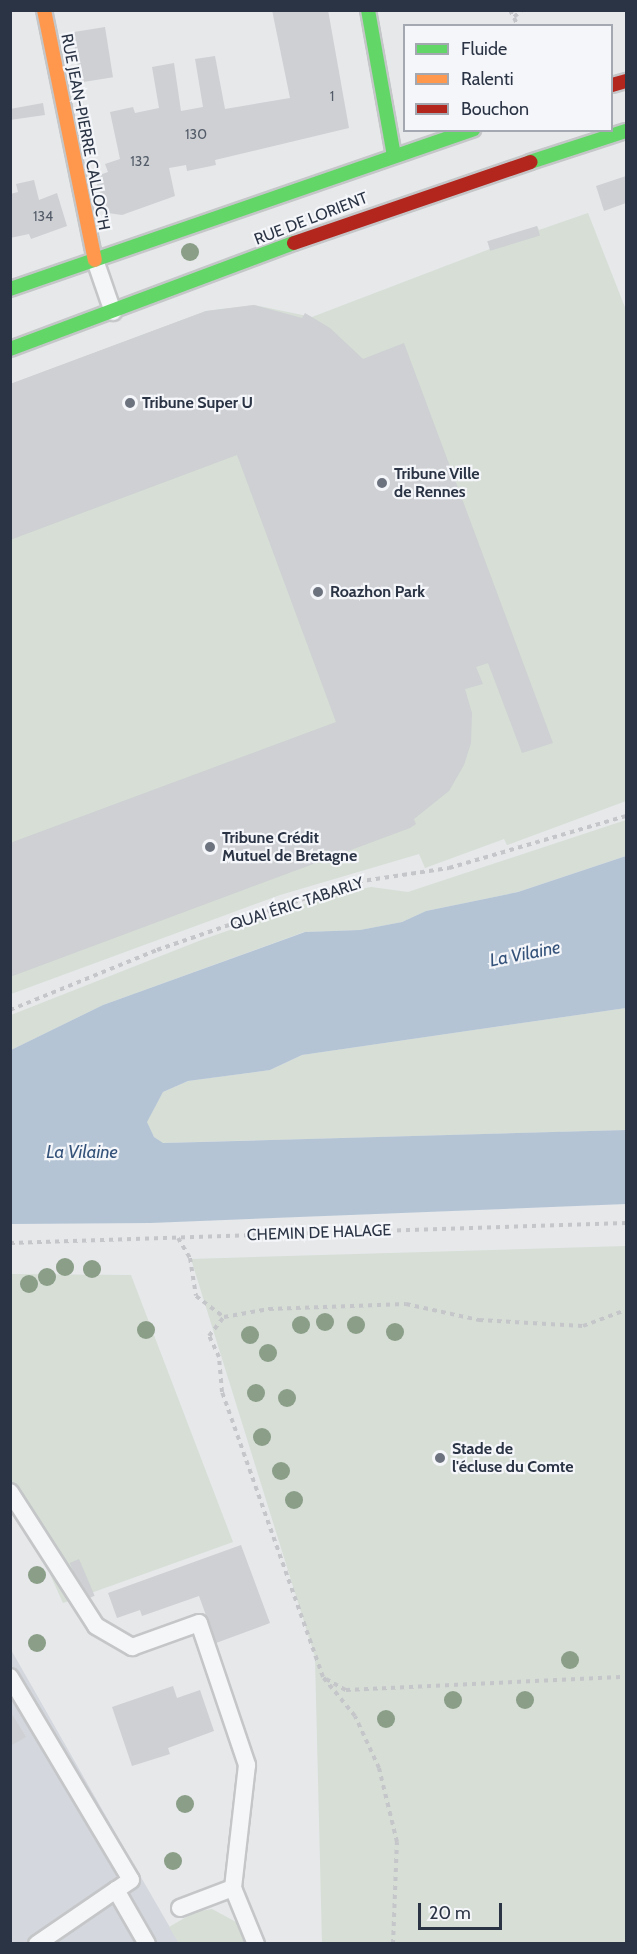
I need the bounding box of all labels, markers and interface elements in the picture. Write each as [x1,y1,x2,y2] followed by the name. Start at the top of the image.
[403,24,613,132] legend
[56,32,114,232] street label: RUE JEAN-PIERRE CALLOC'H
[461,38,507,60] text: Fluide
[461,68,514,90] text: Ralenti
[330,88,334,104] house number: 1
[461,98,529,120] text: Bouchon
[185,126,207,142] house number: 130
[130,153,150,169] house number: 132
[251,189,371,249] street label: RUE DE LORIENT
[33,208,53,224] house number: 134
[142,393,253,413] place label: Tribune Super U
[123,396,137,410] marker: Tribune Super U
[394,464,480,502] place label: Tribune Ville de Rennes
[375,476,389,490] marker: Tribune Ville de Rennes
[330,582,425,602] place label: Roazhon Park
[311,585,325,599] marker: Roazhon Park
[222,828,357,866] place label: Tribune Crédit Mutuel de Bretagne
[203,840,217,854] marker: Tribune Crédit Mutuel de Bretagne
[228,873,366,935] street label: QUAI ÉRIC TABARLY
[488,937,562,971] water label: La Vilaine
[46,1141,118,1163] water label: La Vilaine
[246,1221,392,1245] street label: CHEMIN DE HALAGE
[452,1439,574,1477] place label: Stade de l'écluse du Comte
[433,1451,447,1465] marker: Stade de l'écluse du Comte
[421,1891,505,1929] scale bar
[429,1902,471,1924] text: 20 m

